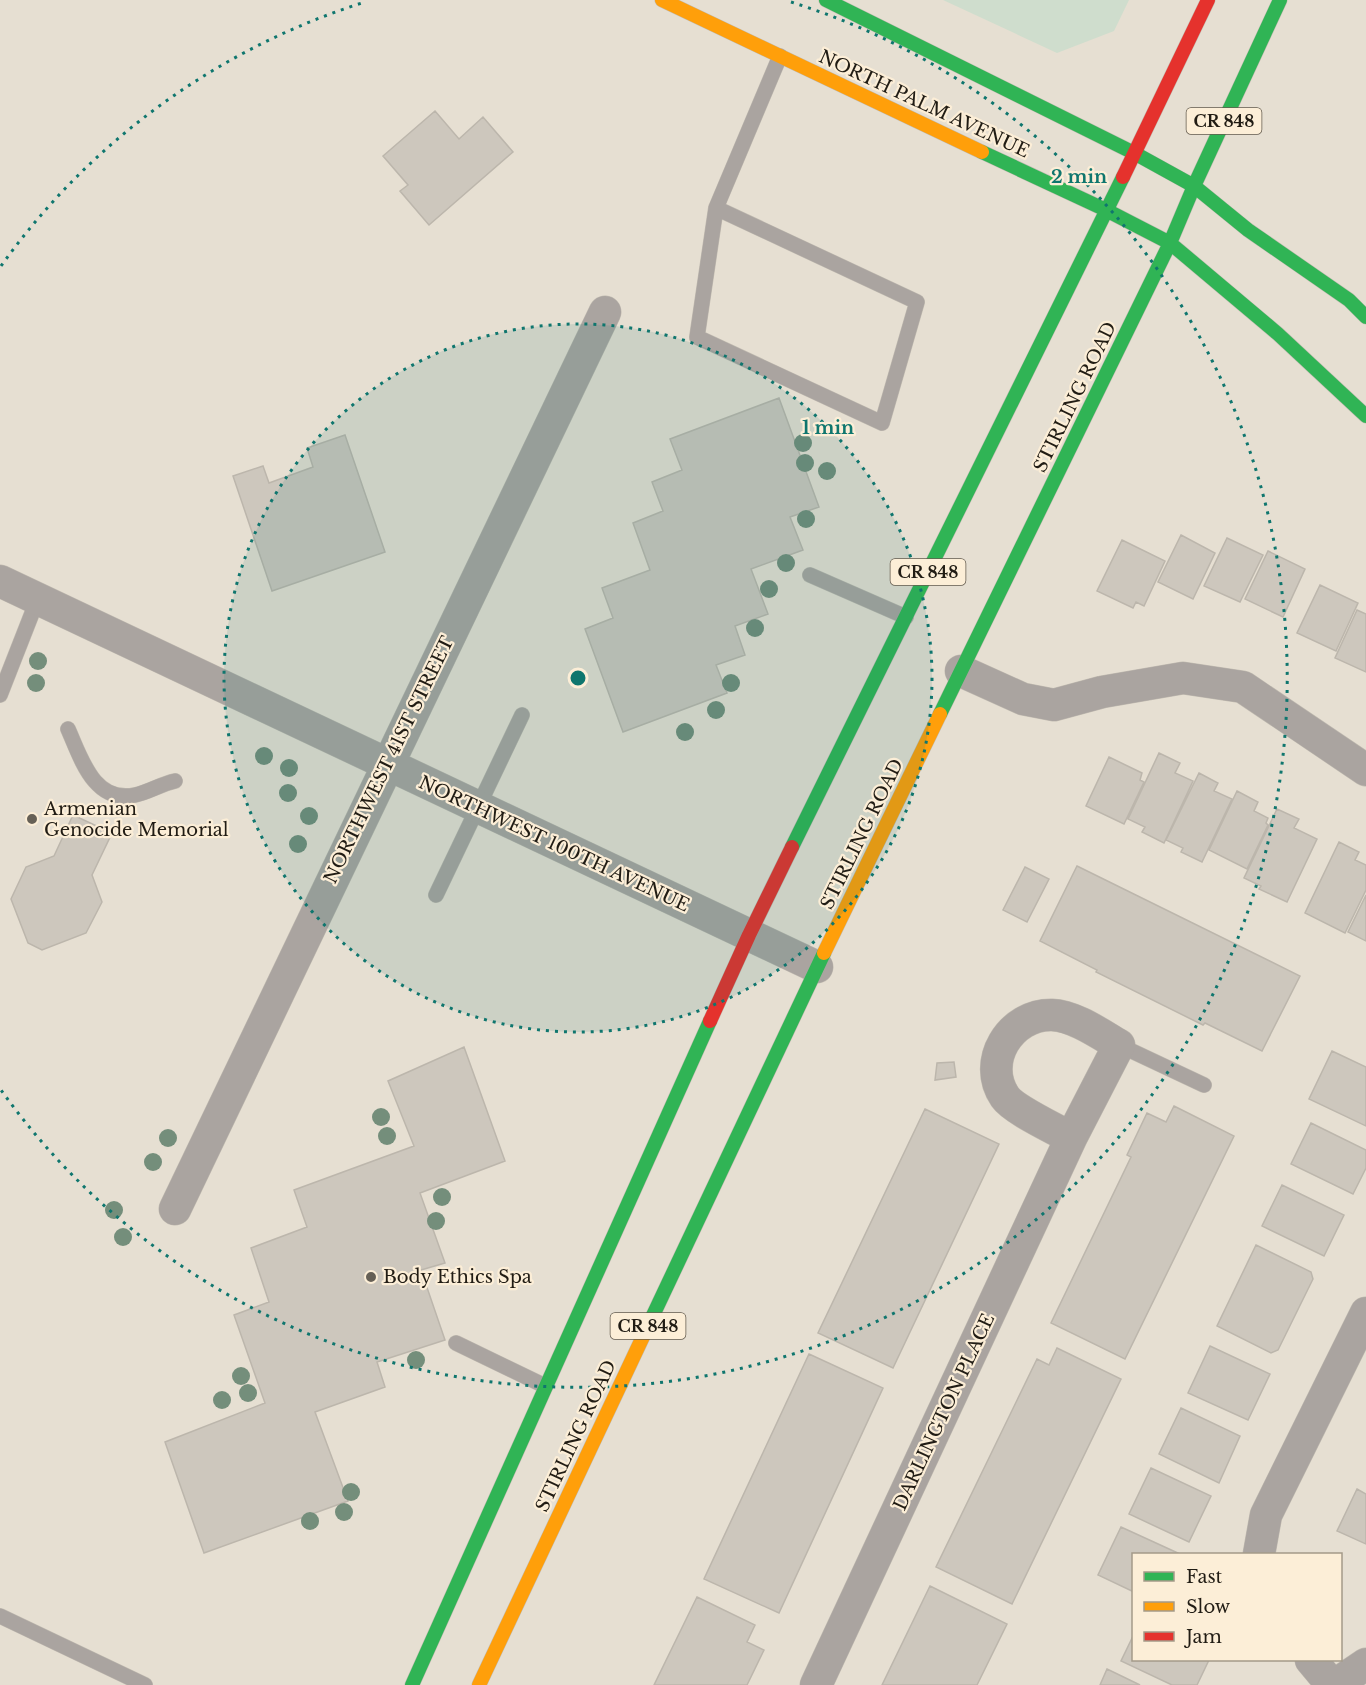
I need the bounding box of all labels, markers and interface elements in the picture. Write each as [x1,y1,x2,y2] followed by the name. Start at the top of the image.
[815,45,1033,163] street label: NORTH PALM AVENUE
[1186,108,1262,134] road number: CR 848
[1051,166,1107,188] text: 2 min
[1029,318,1121,476] street label: STIRLING ROAD
[802,417,854,439] text: 1 min
[890,559,966,585] road number: CR 848
[319,632,459,887] street label: NORTHWEST 41ST STREET
[568,668,588,688] centre of rings
[816,755,908,913] street label: STIRLING ROAD
[415,771,693,917] street label: NORTHWEST 100TH AVENUE
[43,798,229,841] place label: Armenian Genocide Memorial
[25,812,39,826] marker: Armenian Genocide Memorial
[383,1266,532,1288] place label: Body Ethics Spa
[364,1270,378,1284] marker: Body Ethics Spa
[889,1310,999,1514] street label: DARLINGTON PLACE
[610,1313,686,1339] road number: CR 848
[531,1357,621,1515] street label: STIRLING ROAD
[1132,1553,1342,1661] legend
[1186,1566,1223,1588] text: Fast
[1186,1596,1231,1618] text: Slow
[1184,1626,1222,1648] text: Jam

